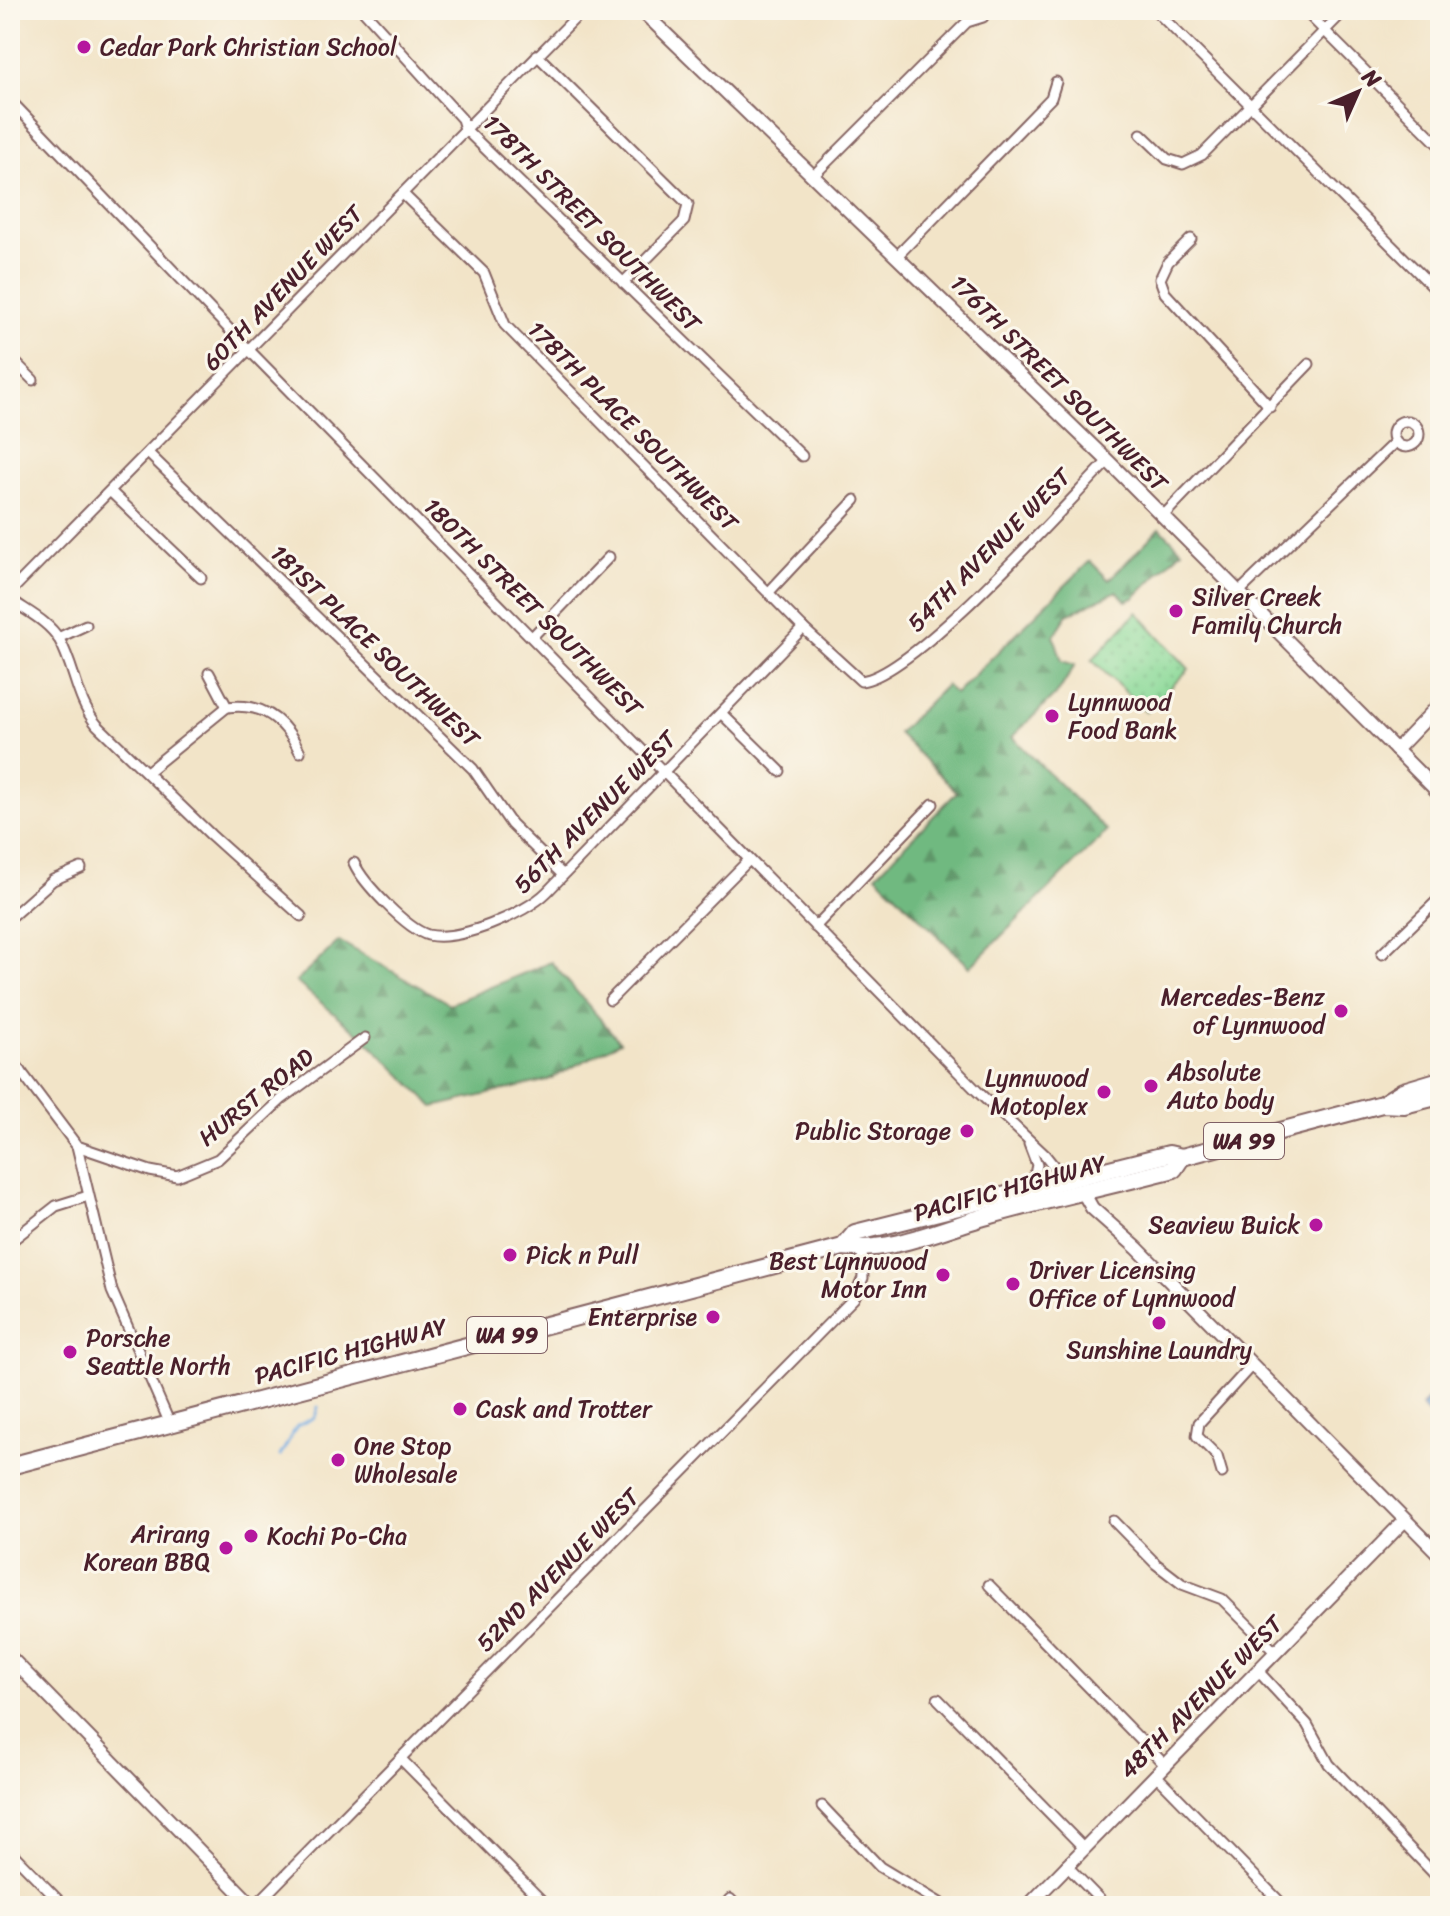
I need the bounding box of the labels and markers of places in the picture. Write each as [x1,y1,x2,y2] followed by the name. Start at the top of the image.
[100,26,398,68] place label: Cedar Park Christian School
[75,38,93,56] marker: Cedar Park Christian School
[1192,576,1342,646] place label: Silver Creek Family Church
[1167,602,1185,620] marker: Silver Creek Family Church
[1068,681,1177,751] place label: Lynnwood Food Bank
[1043,707,1061,725] marker: Lynnwood Food Bank
[1161,976,1326,1046] place label: Mercedes-Benz of Lynnwood
[1332,1002,1350,1020] marker: Mercedes-Benz of Lynnwood
[1166,1051,1275,1121] place label: Absolute Auto body
[985,1057,1089,1127] place label: Lynnwood Motoplex
[1142,1077,1160,1095] marker: Absolute Auto body
[1095,1083,1113,1101] marker: Lynnwood Motoplex
[795,1110,951,1152] place label: Public Storage
[958,1122,976,1140] marker: Public Storage
[1148,1204,1300,1246] place label: Seaview Buick
[1307,1216,1325,1234] marker: Seaview Buick
[526,1234,640,1276] place label: Pick n Pull
[769,1240,929,1310] place label: Best Lynnwood Motor Inn
[501,1246,519,1264] marker: Pick n Pull
[1029,1249,1237,1319] place label: Driver Licensing Office of Lynnwood
[934,1266,952,1284] marker: Best Lynnwood Motor Inn
[1004,1275,1022,1293] marker: Driver Licensing Office of Lynnwood
[588,1296,697,1338] place label: Enterprise
[704,1308,722,1326] marker: Enterprise
[1150,1314,1168,1332] marker: Sunshine Laundry
[86,1317,231,1387] place label: Porsche Seattle North
[1066,1329,1252,1371] place label: Sunshine Laundry
[61,1343,79,1361] marker: Porsche Seattle North
[476,1388,653,1430] place label: Cask and Trotter
[451,1400,469,1418] marker: Cask and Trotter
[354,1425,458,1495] place label: One Stop Wholesale
[329,1451,347,1469] marker: One Stop Wholesale
[84,1513,210,1583] place label: Arirang Korean BBQ
[267,1515,407,1557] place label: Kochi Po-Cha
[242,1527,260,1545] marker: Kochi Po-Cha
[217,1539,235,1557] marker: Arirang Korean BBQ

